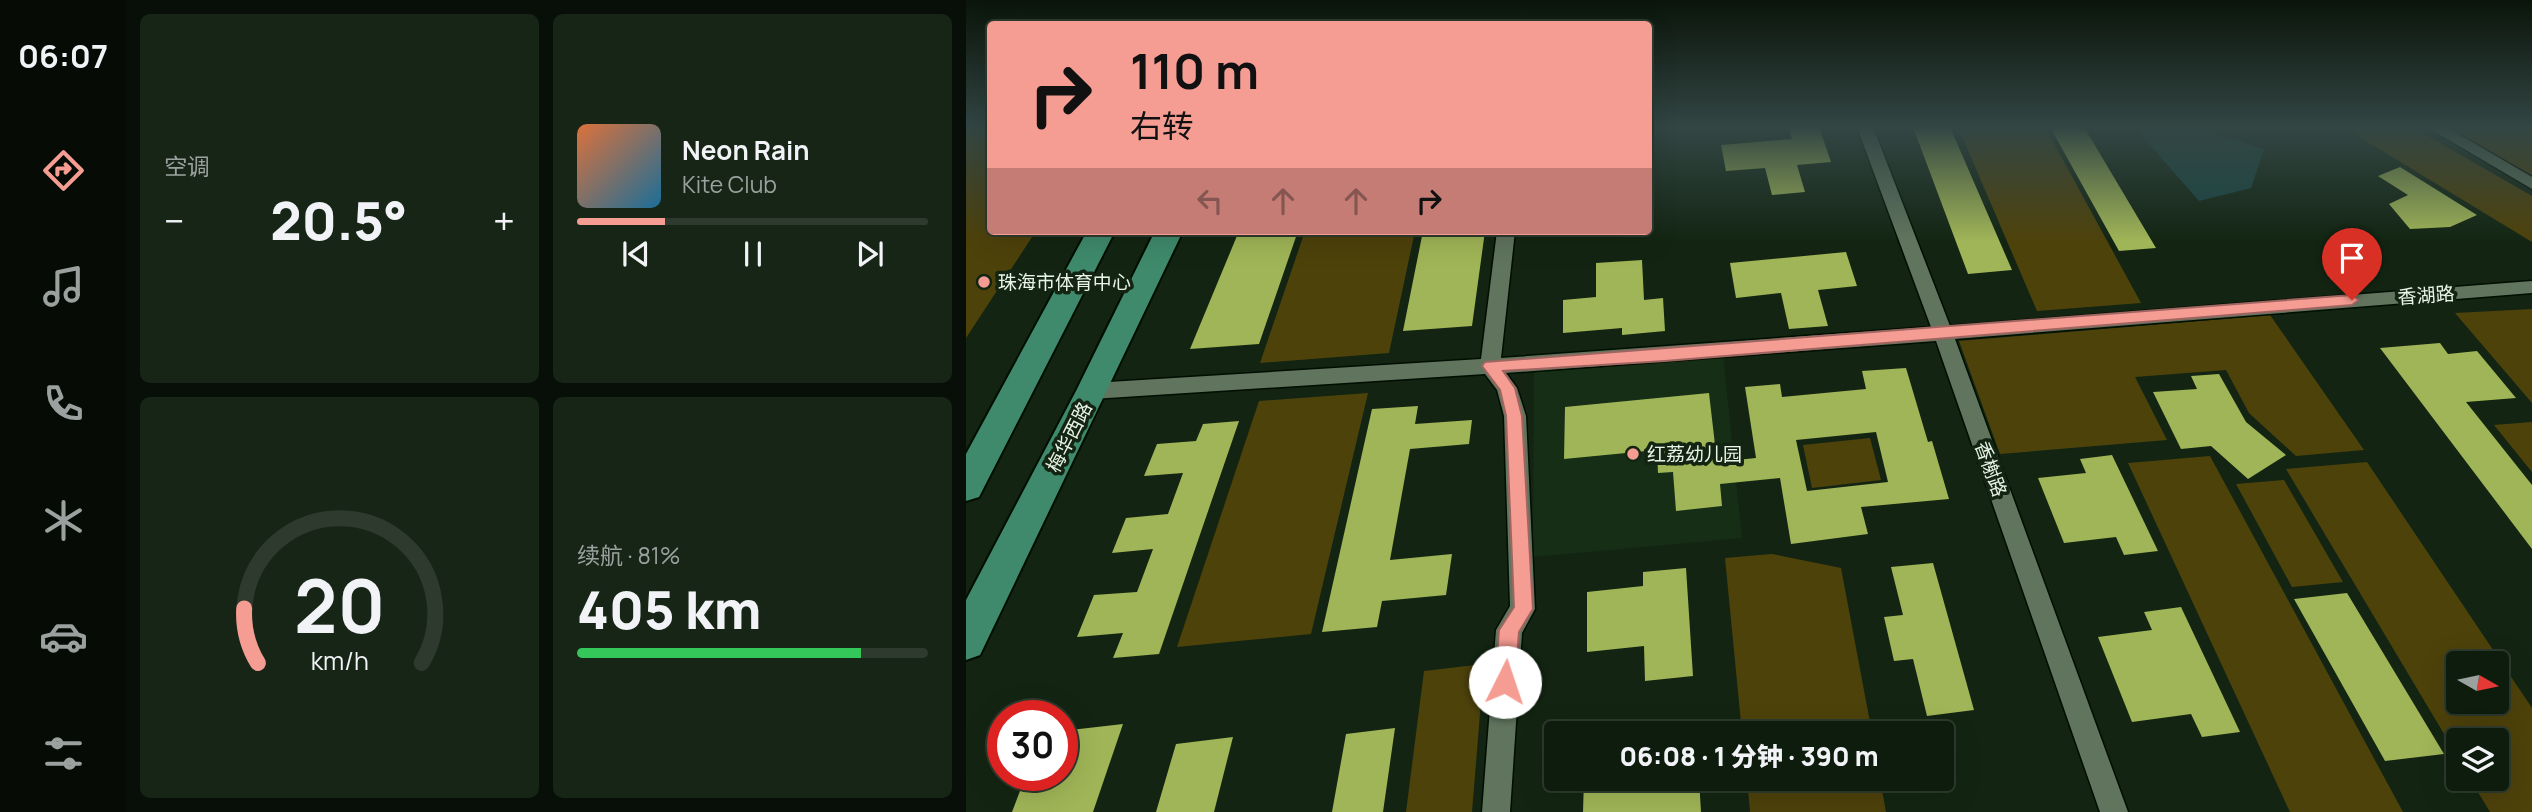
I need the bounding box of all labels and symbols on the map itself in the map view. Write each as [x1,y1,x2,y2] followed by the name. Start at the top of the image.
[2322,228,2382,300] pin
[998,269,1131,295] place label: 珠海市体育中心
[976,274,992,290] marker: 珠海市体育中心
[2397,280,2455,310] street label: 香湖路
[1040,397,1098,477] street label: 梅华西路
[1969,438,2013,500] street label: 香榭路
[1647,441,1742,467] place label: 红荔幼儿园
[1625,446,1641,462] marker: 红荔幼儿园
[1468,645,1542,719] position arrow
[2446,651,2510,714] north arrow
[987,700,1078,791] speed limit sign: 30

